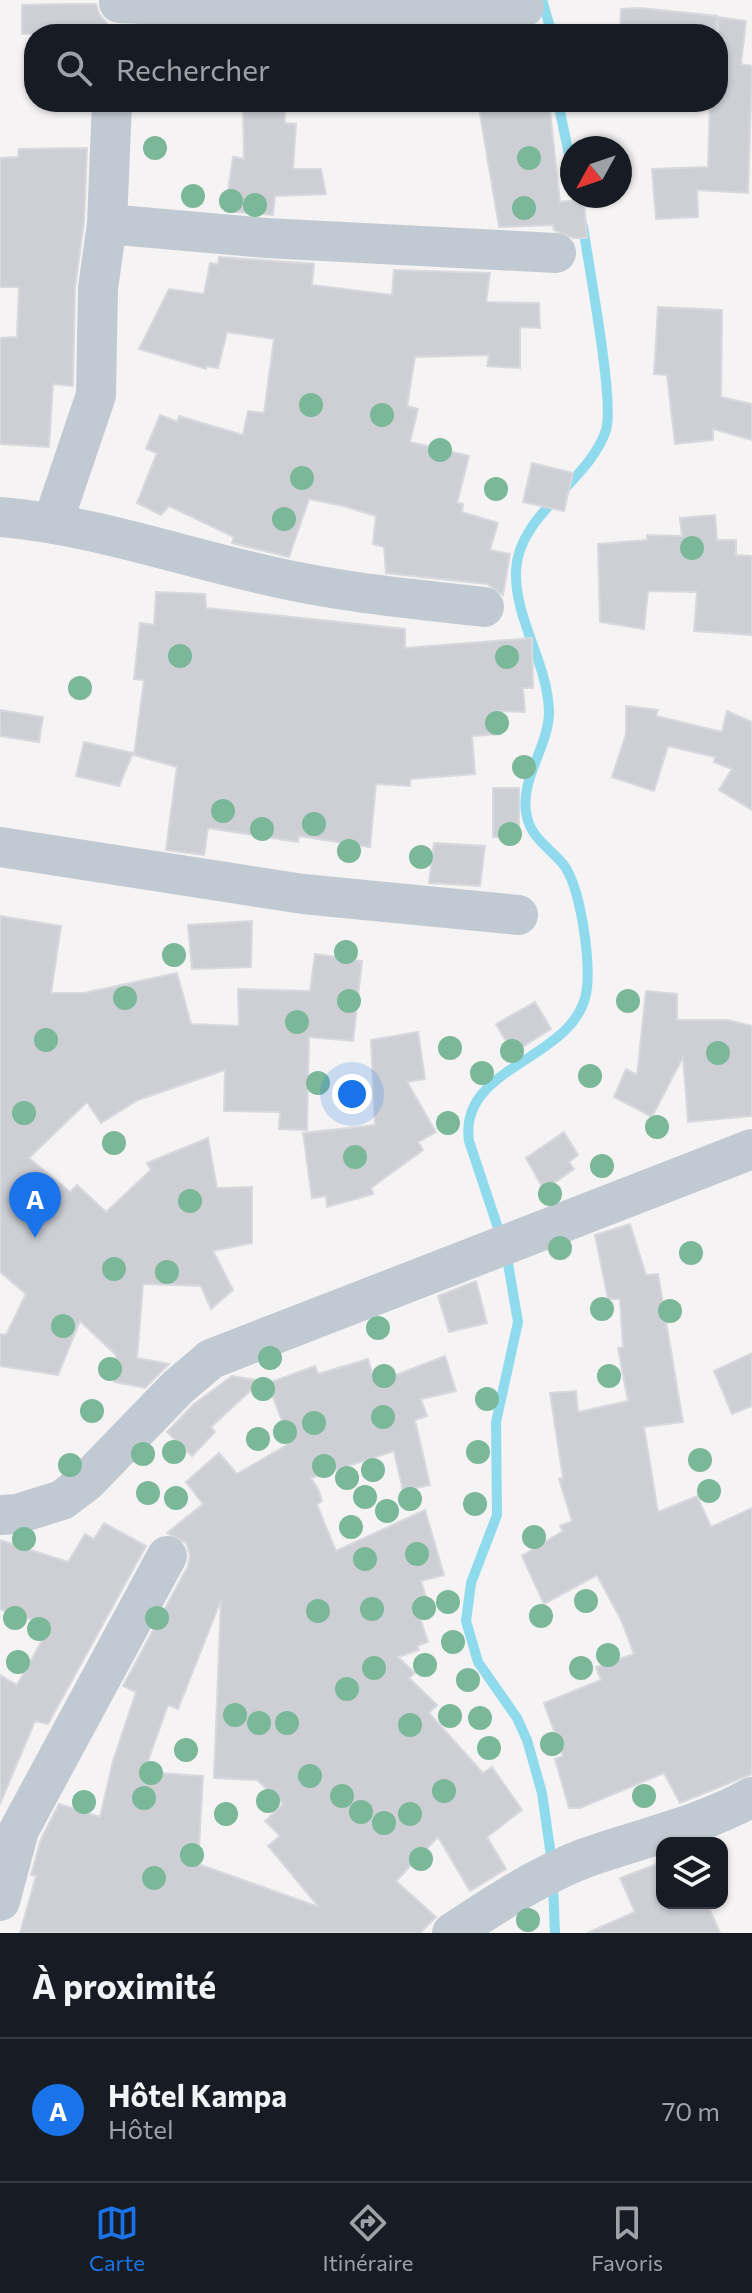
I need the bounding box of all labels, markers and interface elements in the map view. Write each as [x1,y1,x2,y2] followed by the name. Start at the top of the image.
[24,24,728,112] search box
[52,46,96,90] icon: search
[116,50,270,87] text: Rechercher
[560,136,632,208] north arrow
[332,1074,372,1114] your location
[9,1172,61,1238] pin: A
[656,1837,728,1909] map controls
[656,1837,728,1909] button: layers
[32,1964,216,2006] text: À proximité
[108,2076,287,2113] text: Hôtel Kampa
[49,2095,67,2126] text: A
[662,2095,720,2126] text: 70 m
[108,2113,174,2144] text: Hôtel
[89,2201,145,2276] tab: Carte
[323,2201,413,2276] tab: Itinéraire
[591,2201,663,2276] tab: Favoris

